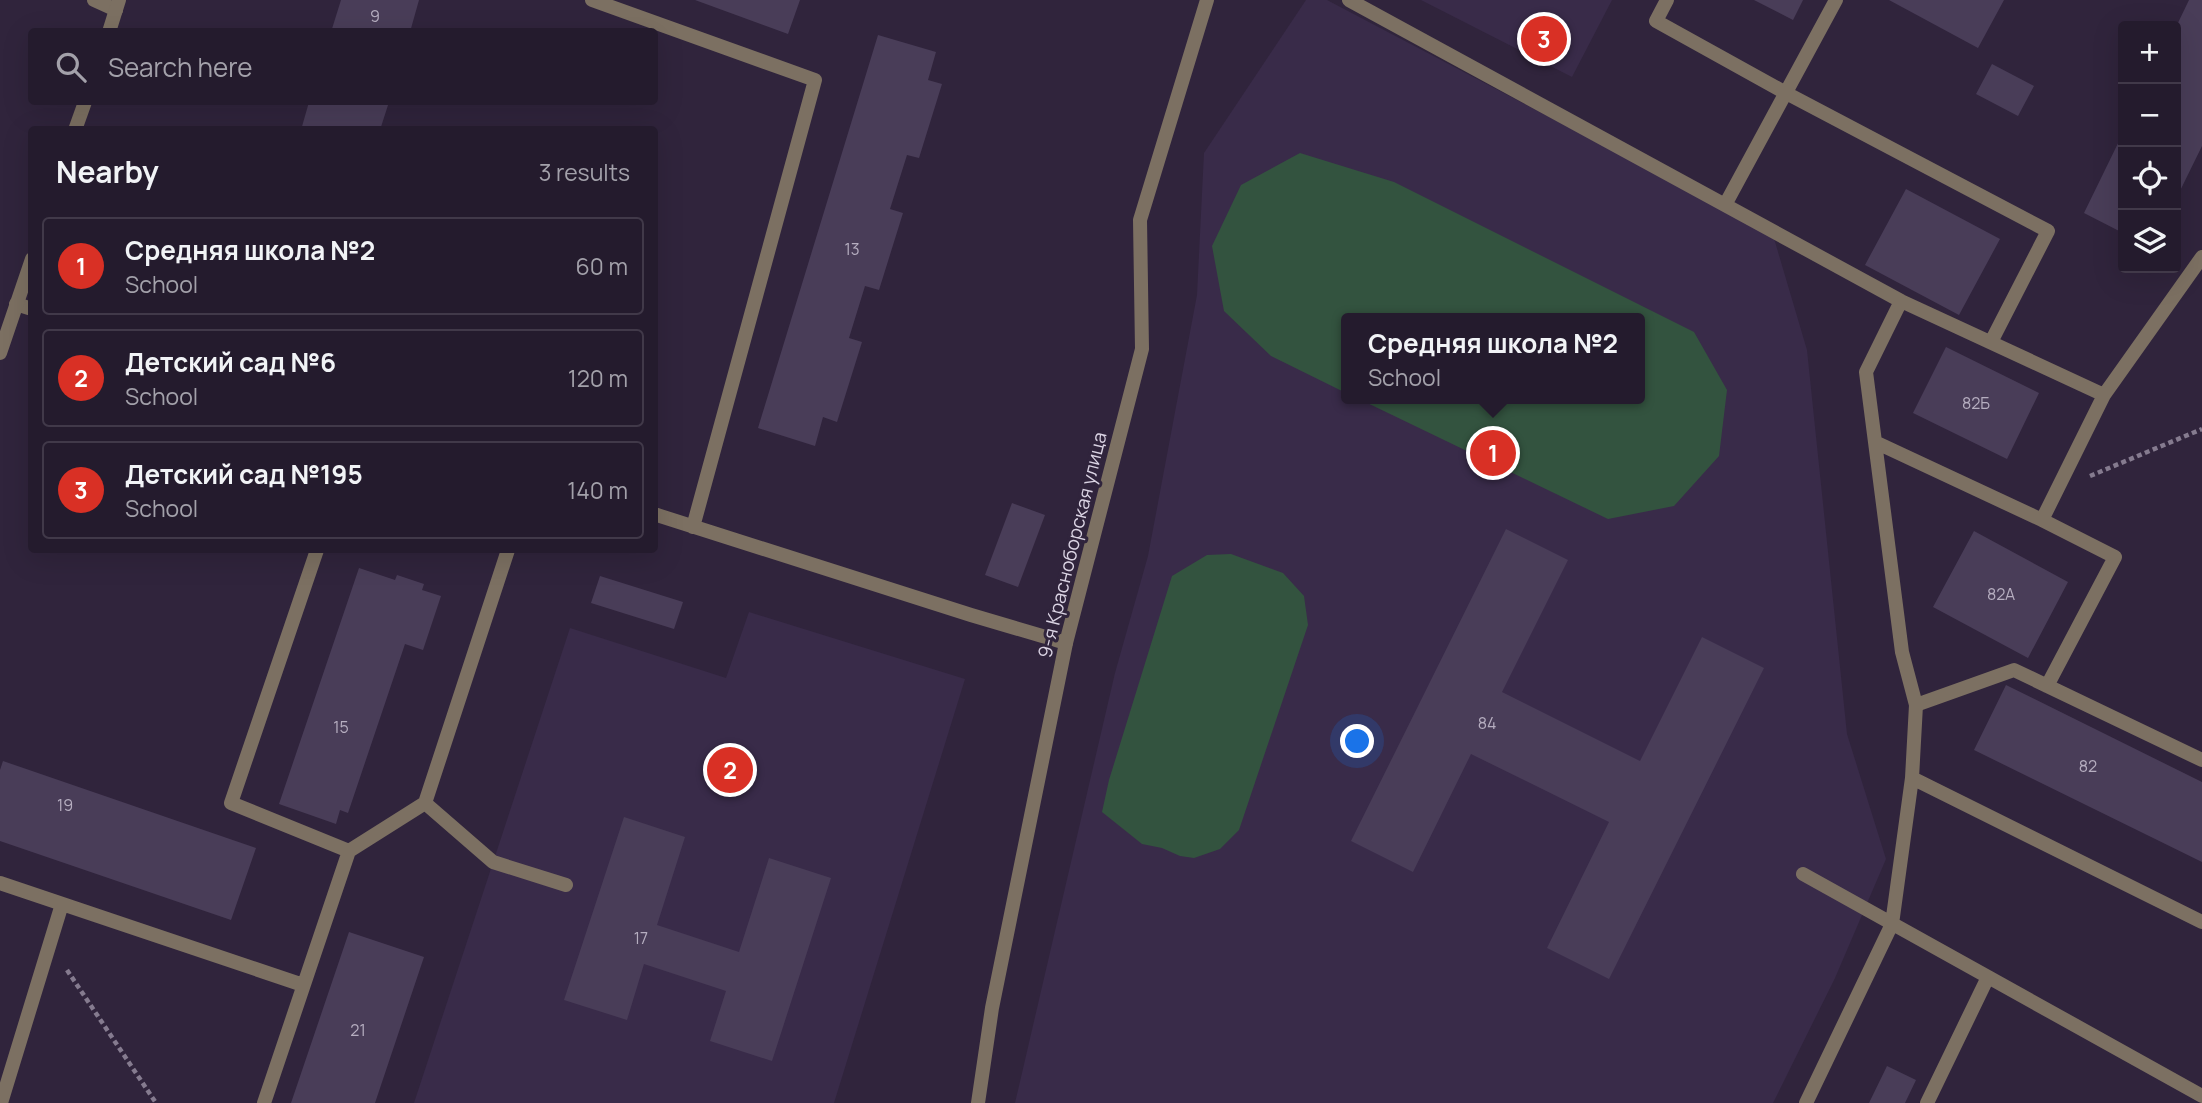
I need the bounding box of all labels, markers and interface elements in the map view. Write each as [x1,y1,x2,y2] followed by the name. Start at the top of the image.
[370,5,380,27] house number: 9
[1521,13,1567,65] pin: 3
[2118,21,2181,273] map controls
[2118,21,2181,84] button: +
[28,28,658,105] search box
[52,48,90,86] icon: search
[108,49,253,85] text: Search here
[2118,84,2181,147] button: −
[2118,147,2181,210] button: locate
[56,151,159,192] text: Nearby
[539,156,630,188] text: 3 results
[2118,210,2181,273] button: layers
[125,232,375,268] text: Средняя школа №2
[844,238,860,260] house number: 13
[76,250,86,282] text: 1
[576,250,628,282] text: 60 m
[125,268,198,300] text: School
[1341,313,1645,404] popup
[1368,325,1618,361] text: Средняя школа №2
[125,344,336,380] text: Детский сад №6
[1368,361,1441,393] text: School
[74,362,88,394] text: 2
[568,362,628,394] text: 120 m
[125,380,198,412] text: School
[1962,392,1990,414] house number: 82Б
[1470,427,1516,479] pin: 1
[1031,429,1113,661] street label: 9-я Красноборская улица
[125,456,363,492] text: Детский сад №195
[74,474,88,506] text: 3
[567,474,628,506] text: 140 m
[125,492,198,524] text: School
[1987,583,2015,605] house number: 82А
[1478,712,1496,734] house number: 84
[333,716,349,738] house number: 15
[1340,724,1374,758] your location
[707,744,753,796] pin: 2
[2079,755,2097,777] house number: 82
[57,794,73,816] house number: 19
[634,927,648,949] house number: 17
[350,1019,366,1041] house number: 21

